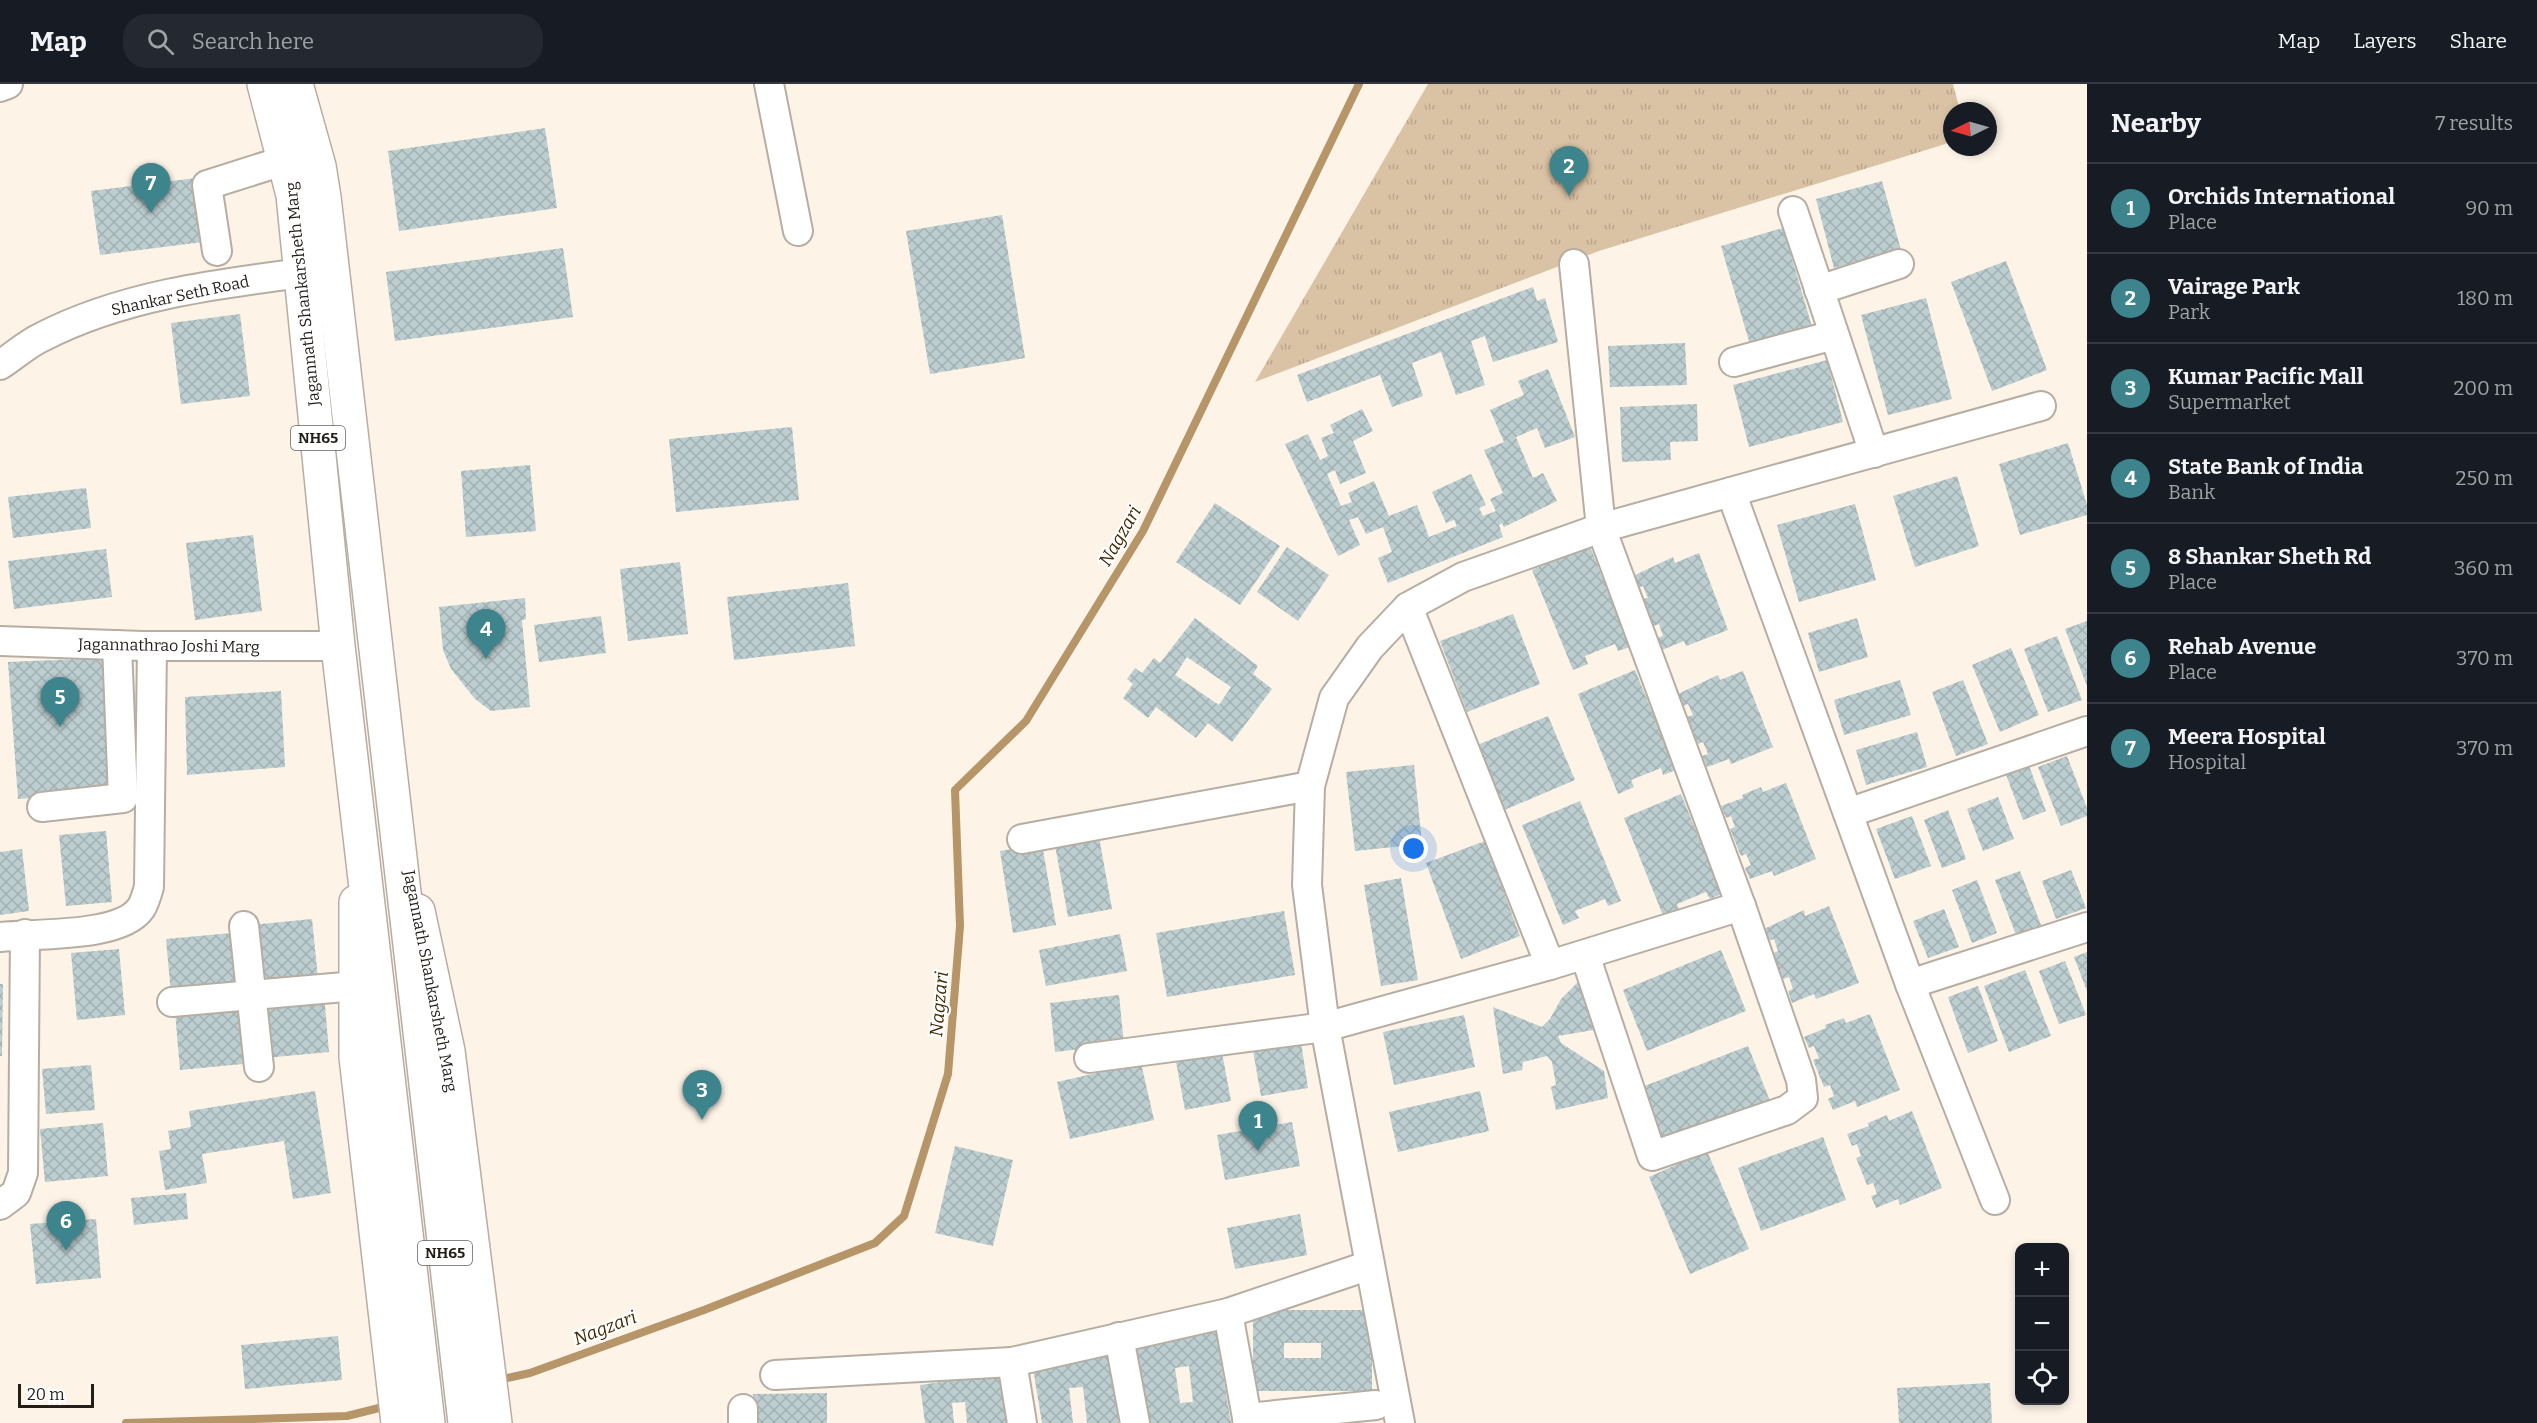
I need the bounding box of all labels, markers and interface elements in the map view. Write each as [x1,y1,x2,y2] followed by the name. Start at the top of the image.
[123,14,543,68] search box
[30,25,87,58] text: Map
[144,25,177,58] icon: search
[192,28,314,55] text: Search here
[2278,28,2320,54] text: Map
[2353,28,2417,54] text: Layers
[2450,28,2507,54] text: Share
[1943,102,1997,156] north arrow
[2111,108,2201,139] text: Nearby
[2435,111,2513,135] text: 7 results
[1550,147,1588,196] pin: 2
[132,164,170,213] pin: 7
[281,181,324,408] street label: Jagannath Shankarsheth Marg
[2168,183,2395,210] text: Orchids International
[2126,196,2135,220] text: 1
[2465,196,2513,220] text: 90 m
[2168,210,2217,234] text: Place
[109,271,251,319] street label: Shankar Seth Road
[2168,273,2300,300] text: Vairage Park
[2125,286,2136,310] text: 2
[2457,286,2513,310] text: 180 m
[2168,300,2210,324] text: Park
[2168,363,2364,390] text: Kumar Pacific Mall
[2125,376,2136,400] text: 3
[2453,376,2513,400] text: 200 m
[2168,390,2291,414] text: Supermarket
[291,426,345,450] road number: NH65
[2168,453,2363,480] text: State Bank of India
[2124,466,2137,490] text: 4
[2456,466,2513,490] text: 250 m
[2168,480,2215,504] text: Bank
[1094,502,1146,570] water label: Nagzari
[2168,543,2371,570] text: 8 Shankar Sheth Rd
[2125,556,2136,580] text: 5
[2454,556,2513,580] text: 360 m
[2168,570,2217,594] text: Place
[466,610,506,659] pin: 4
[2168,633,2316,660] text: Rehab Avenue
[77,634,260,657] street label: Jagannathrao Joshi Marg
[2125,646,2136,670] text: 6
[2456,646,2513,670] text: 370 m
[2168,660,2217,684] text: Place
[40,678,80,727] pin: 5
[2168,723,2326,750] text: Meera Hospital
[2125,736,2136,760] text: 7
[2456,736,2513,760] text: 370 m
[2168,750,2246,774] text: Hospital
[1399,834,1428,863] your location
[400,868,461,1094] street label: Jagannath Shankarsheth Marg
[925,970,953,1038] water label: Nagzari
[682,1070,722,1120] pin: 3
[1238,1102,1278,1151] pin: 1
[46,1202,86,1251] pin: 6
[418,1241,472,1265] road number: NH65
[2015,1243,2069,1405] map controls
[2015,1243,2069,1297] button: +
[2015,1297,2069,1351] button: −
[570,1306,640,1350] water label: Nagzari
[2015,1351,2069,1405] button: locate
[18,1381,94,1408] scale bar
[27,1385,64,1404] text: 20 m

